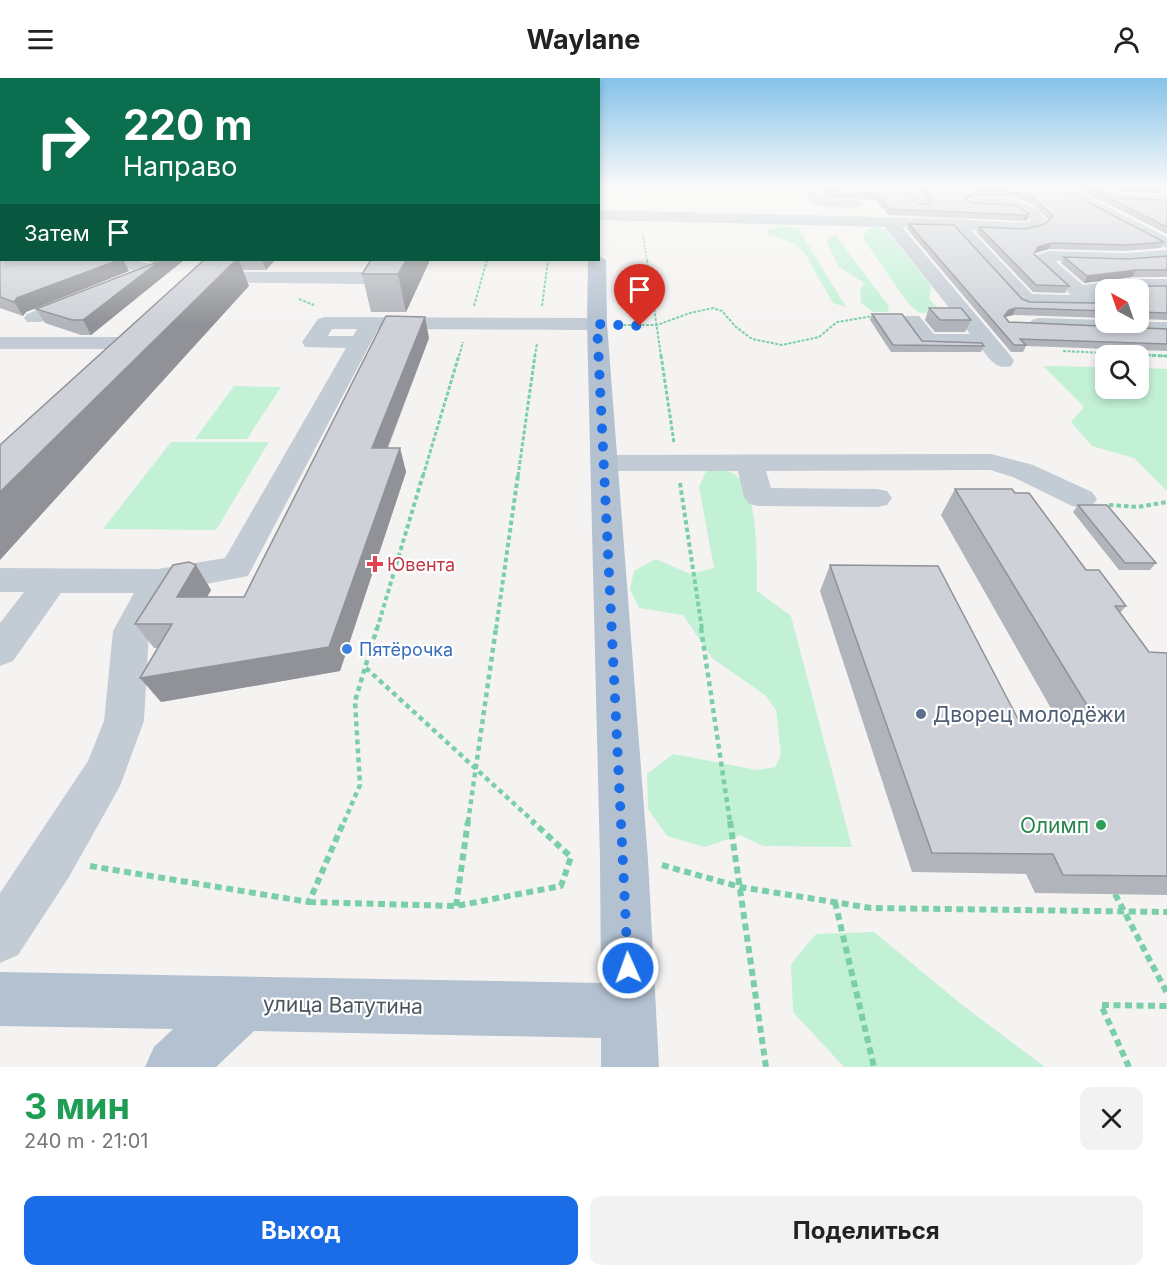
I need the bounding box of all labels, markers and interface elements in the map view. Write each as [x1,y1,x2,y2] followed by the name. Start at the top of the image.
[24,23,57,56] icon: menu
[527,23,640,56] text: Waylane
[1110,23,1143,56] icon: person
[123,99,253,150] text: 220 m
[24,102,102,180] icon: right
[123,150,238,183] text: Направо
[102,216,135,249] icon: arrive
[24,220,90,246] text: Затем
[614,264,665,326] pin
[623,273,656,306] icon: arrive
[1095,279,1149,333] north arrow
[1095,279,1149,399] map controls
[1095,345,1149,399] button: search
[387,554,455,575] place label: Ювента
[368,557,382,571] marker: Ювента
[359,639,453,660] place label: Пятёрочка
[340,642,354,656] marker: Пятёрочка
[933,702,1126,727] place label: Дворец молодёжи
[914,707,928,721] marker: Дворец молодёжи
[1020,813,1089,838] place label: Олимп
[1094,818,1108,832] marker: Олимп
[596,936,660,1000] position arrow
[263,991,423,1019] street label: улица Ватутина
[24,1084,130,1128] text: 3 мин
[1080,1087,1143,1150] button: close
[24,1129,148,1153] text: 240 m · 21:01
[24,1196,578,1265] button: Выход
[590,1196,1143,1265] button: Поделиться

